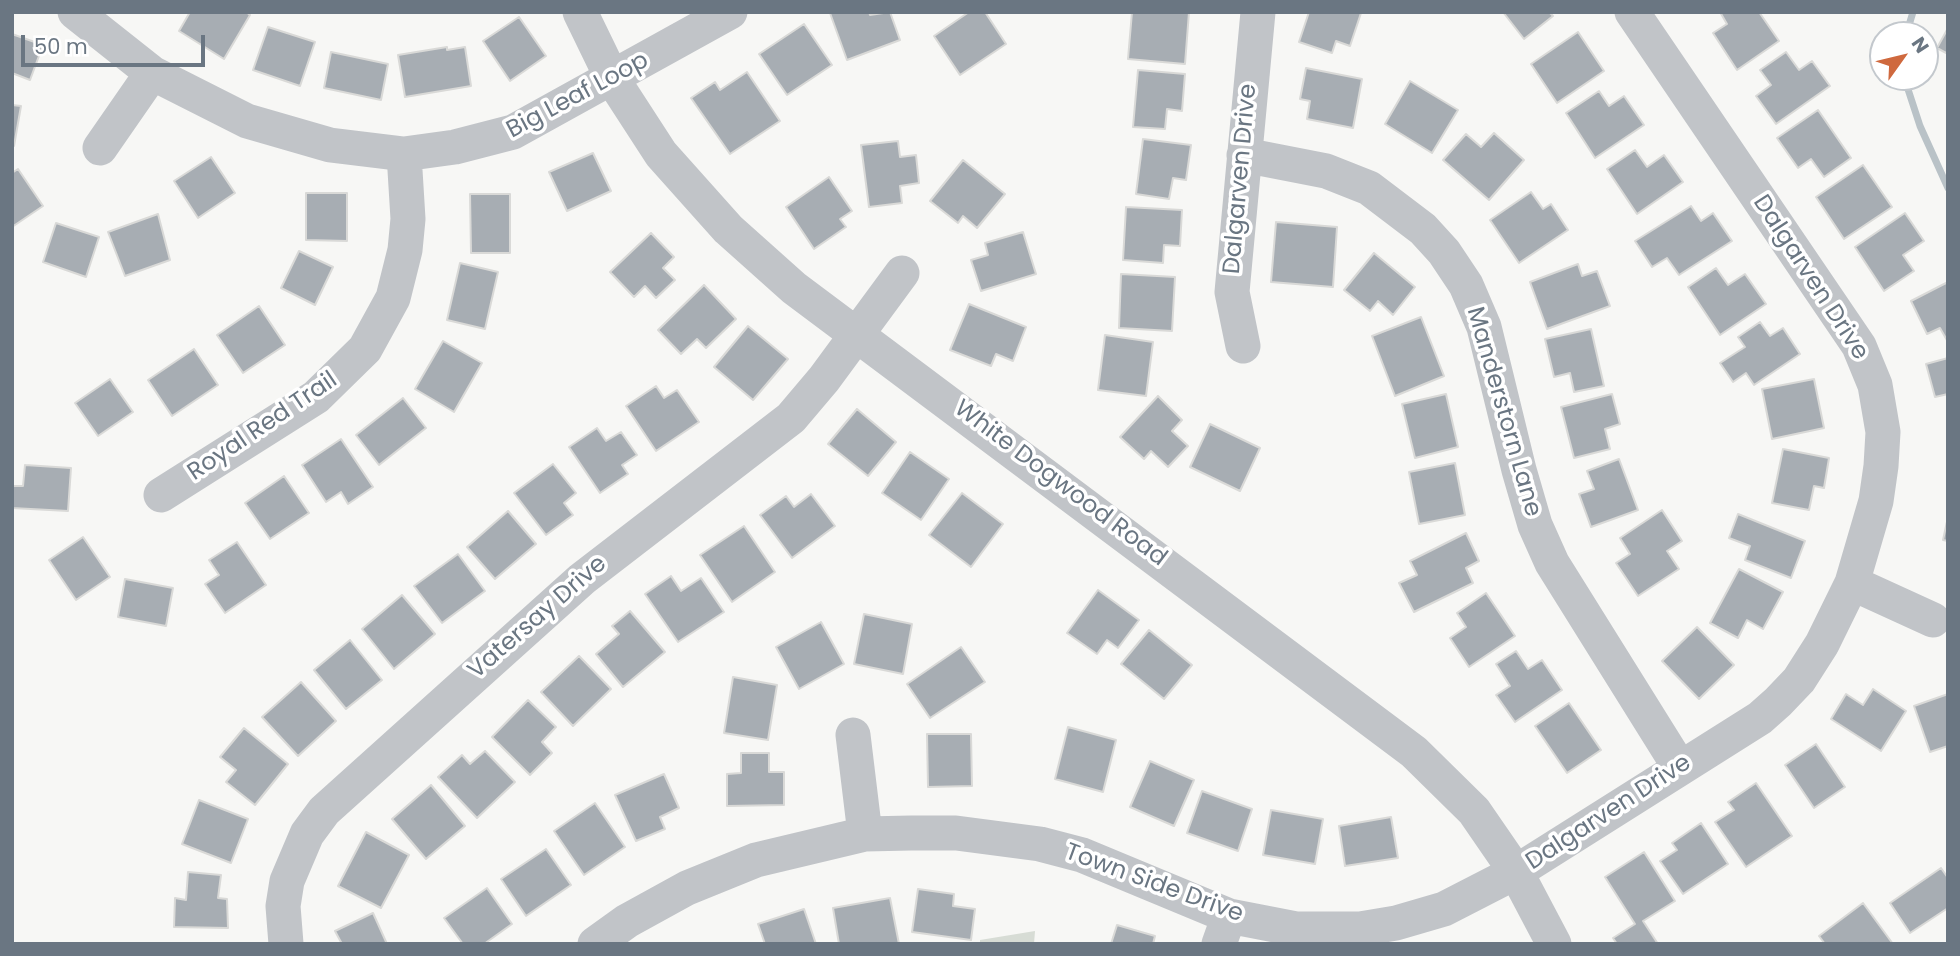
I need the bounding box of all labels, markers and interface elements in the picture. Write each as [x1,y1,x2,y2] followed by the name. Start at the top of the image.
[24,21,208,65] scale bar
[1869,21,1939,91] north arrow
[34,32,88,61] text: 50 m
[1905,32,1935,59] text: N
[502,47,654,145] street label: Big Leaf Loop
[1218,83,1264,275] street label: Dalgarven Drive
[1746,190,1874,366] street label: Dalgarven Drive
[1459,304,1547,520] street label: Manderstorn Lane
[183,366,343,488] street label: Royal Red Trail
[948,395,1172,573] street label: White Dogwood Road
[463,550,613,686] street label: Vatersay Drive
[1521,749,1697,877] street label: Dalgarven Drive
[1061,838,1247,930] street label: Town Side Drive

